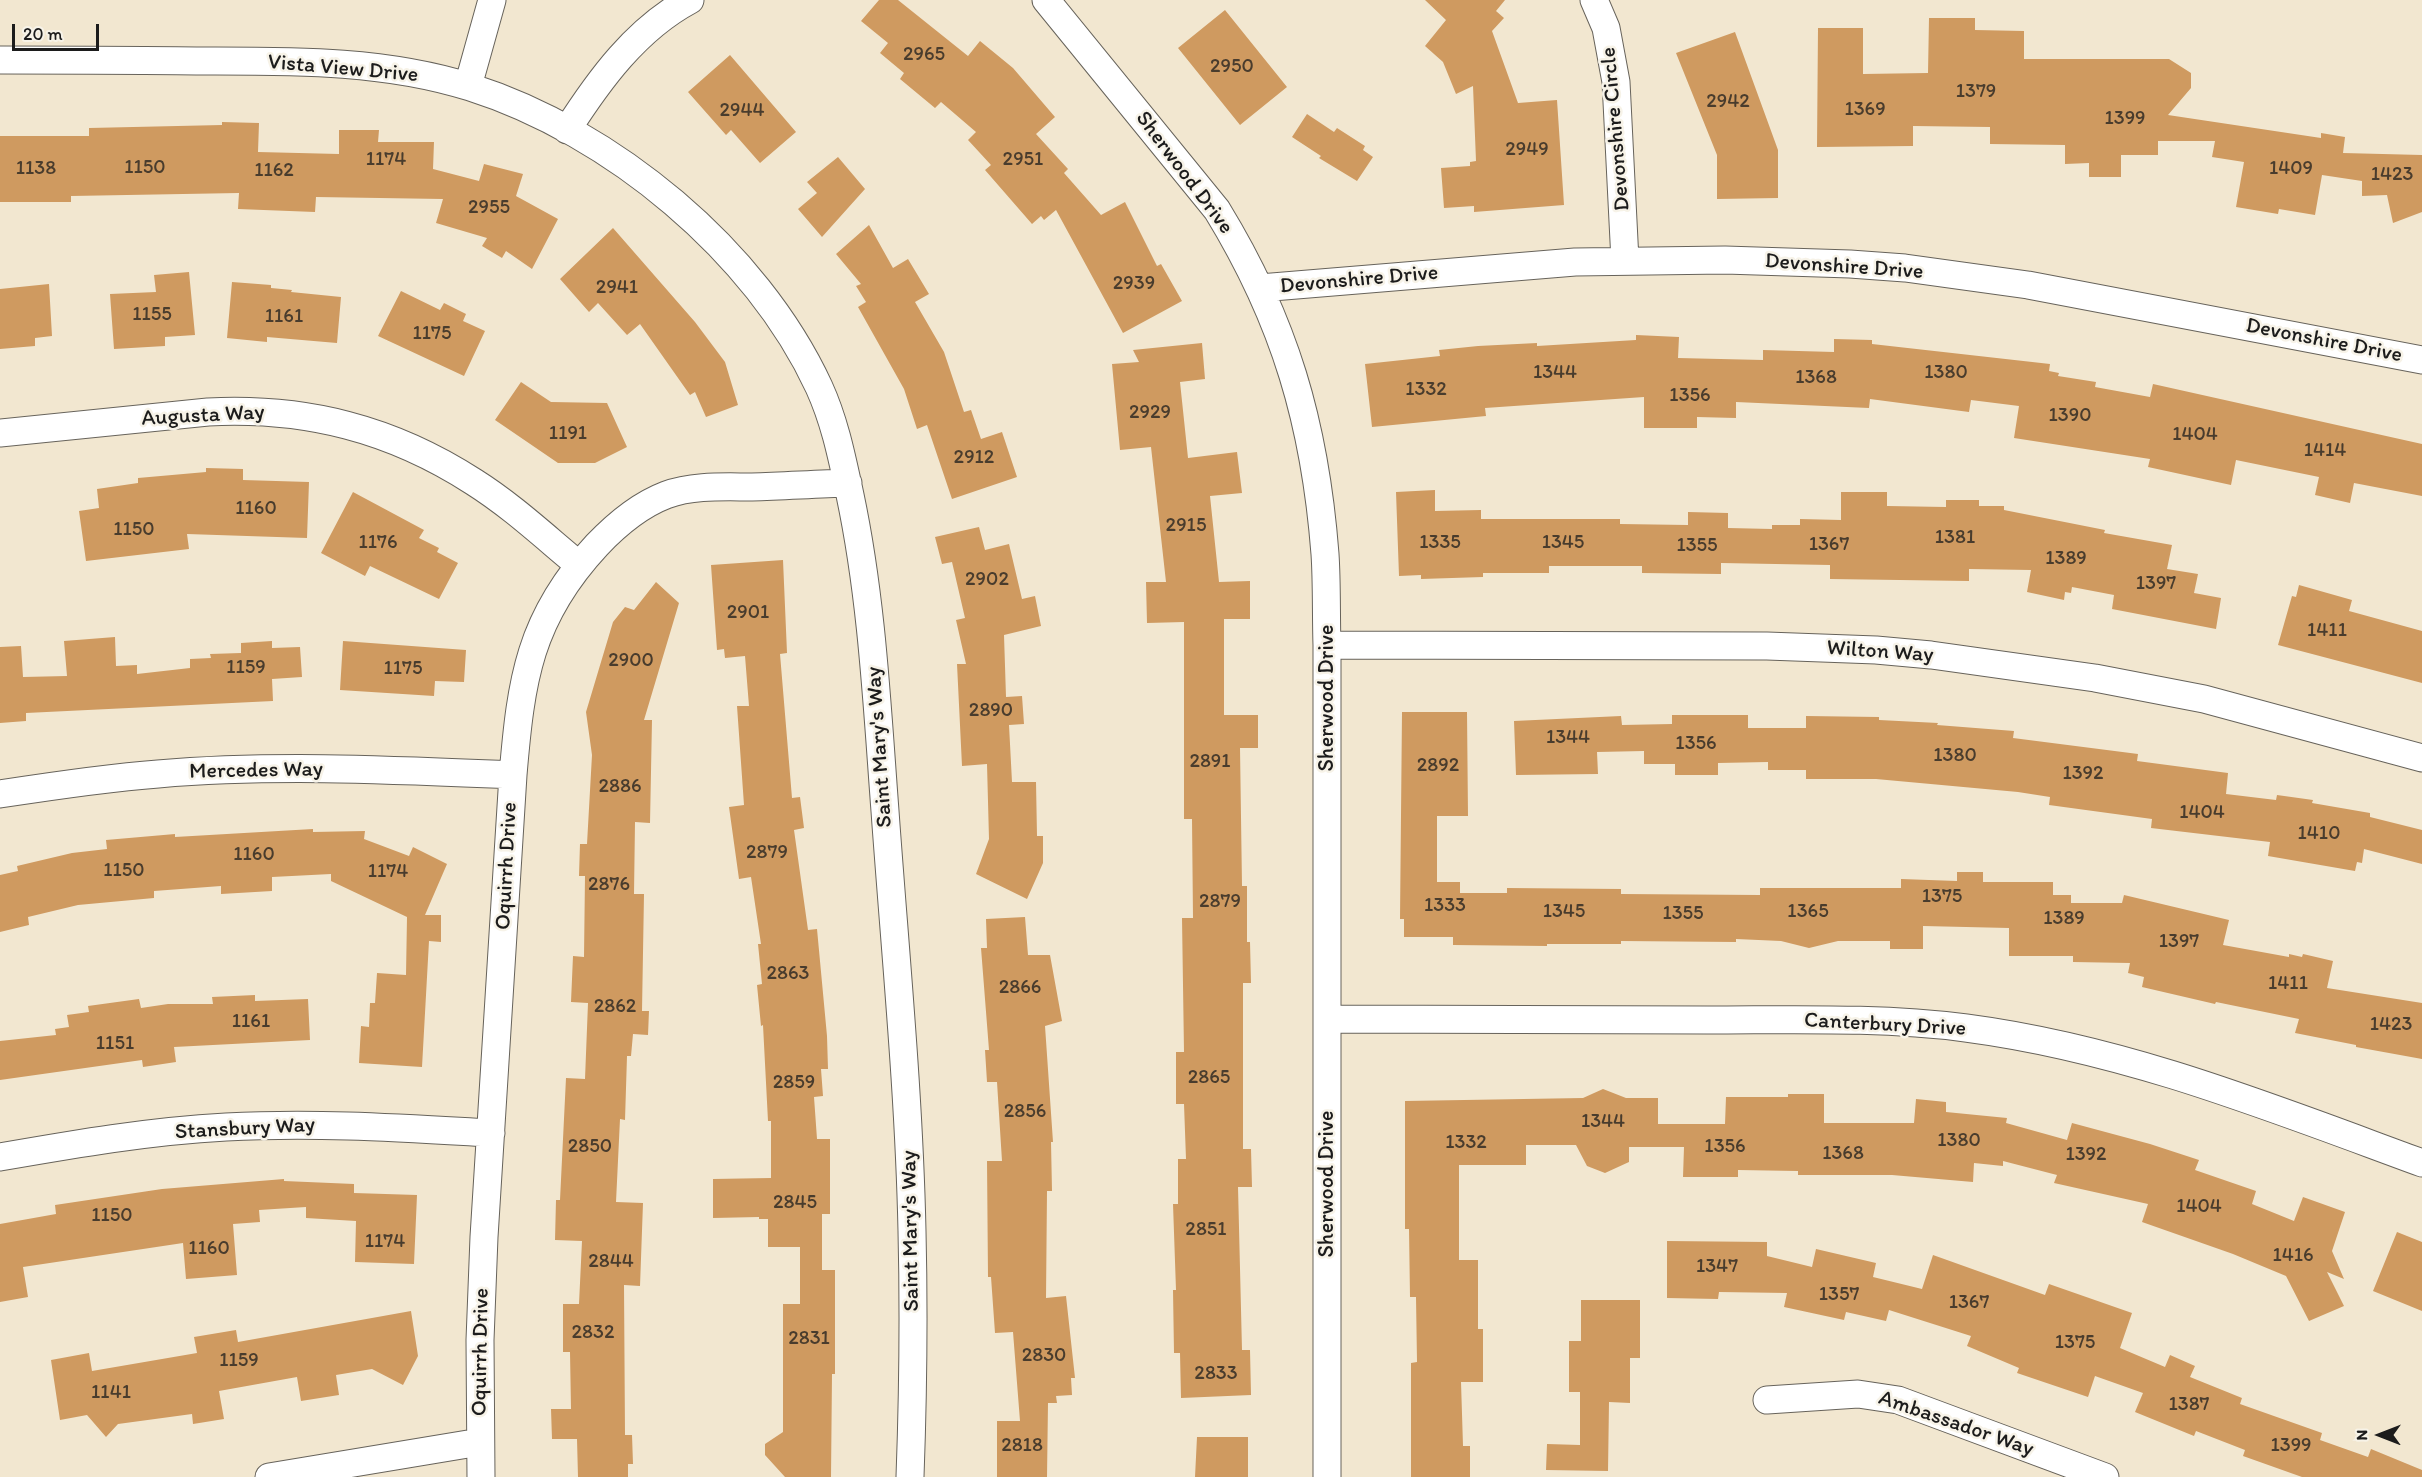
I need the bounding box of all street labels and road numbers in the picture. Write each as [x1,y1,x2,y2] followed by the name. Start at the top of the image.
[1596,46,1636,212] street label: Devonshire Circle
[267,49,419,89] street label: Vista View Drive
[1129,106,1239,240] street label: Sherwood Drive
[1764,248,1924,286] street label: Devonshire Drive
[1279,260,1439,300] street label: Devonshire Drive
[2244,313,2404,369] street label: Devonshire Drive
[141,400,265,432] street label: Augusta Way
[1314,625,1340,771] street label: Sherwood Drive
[1826,635,1934,669] street label: Wilton Way
[861,666,899,828] street label: Saint Mary's Way
[189,757,323,785] street label: Mercedes Way
[490,801,524,931] street label: Oquirrh Drive
[1803,1008,1967,1042] street label: Canterbury Drive
[1314,1111,1340,1257] street label: Sherwood Drive
[174,1112,316,1146] street label: Stansbury Way
[896,1150,926,1312] street label: Saint Mary's Way
[467,1288,495,1416] street label: Oquirrh Drive
[1875,1385,2037,1463] street label: Ambassador Way

